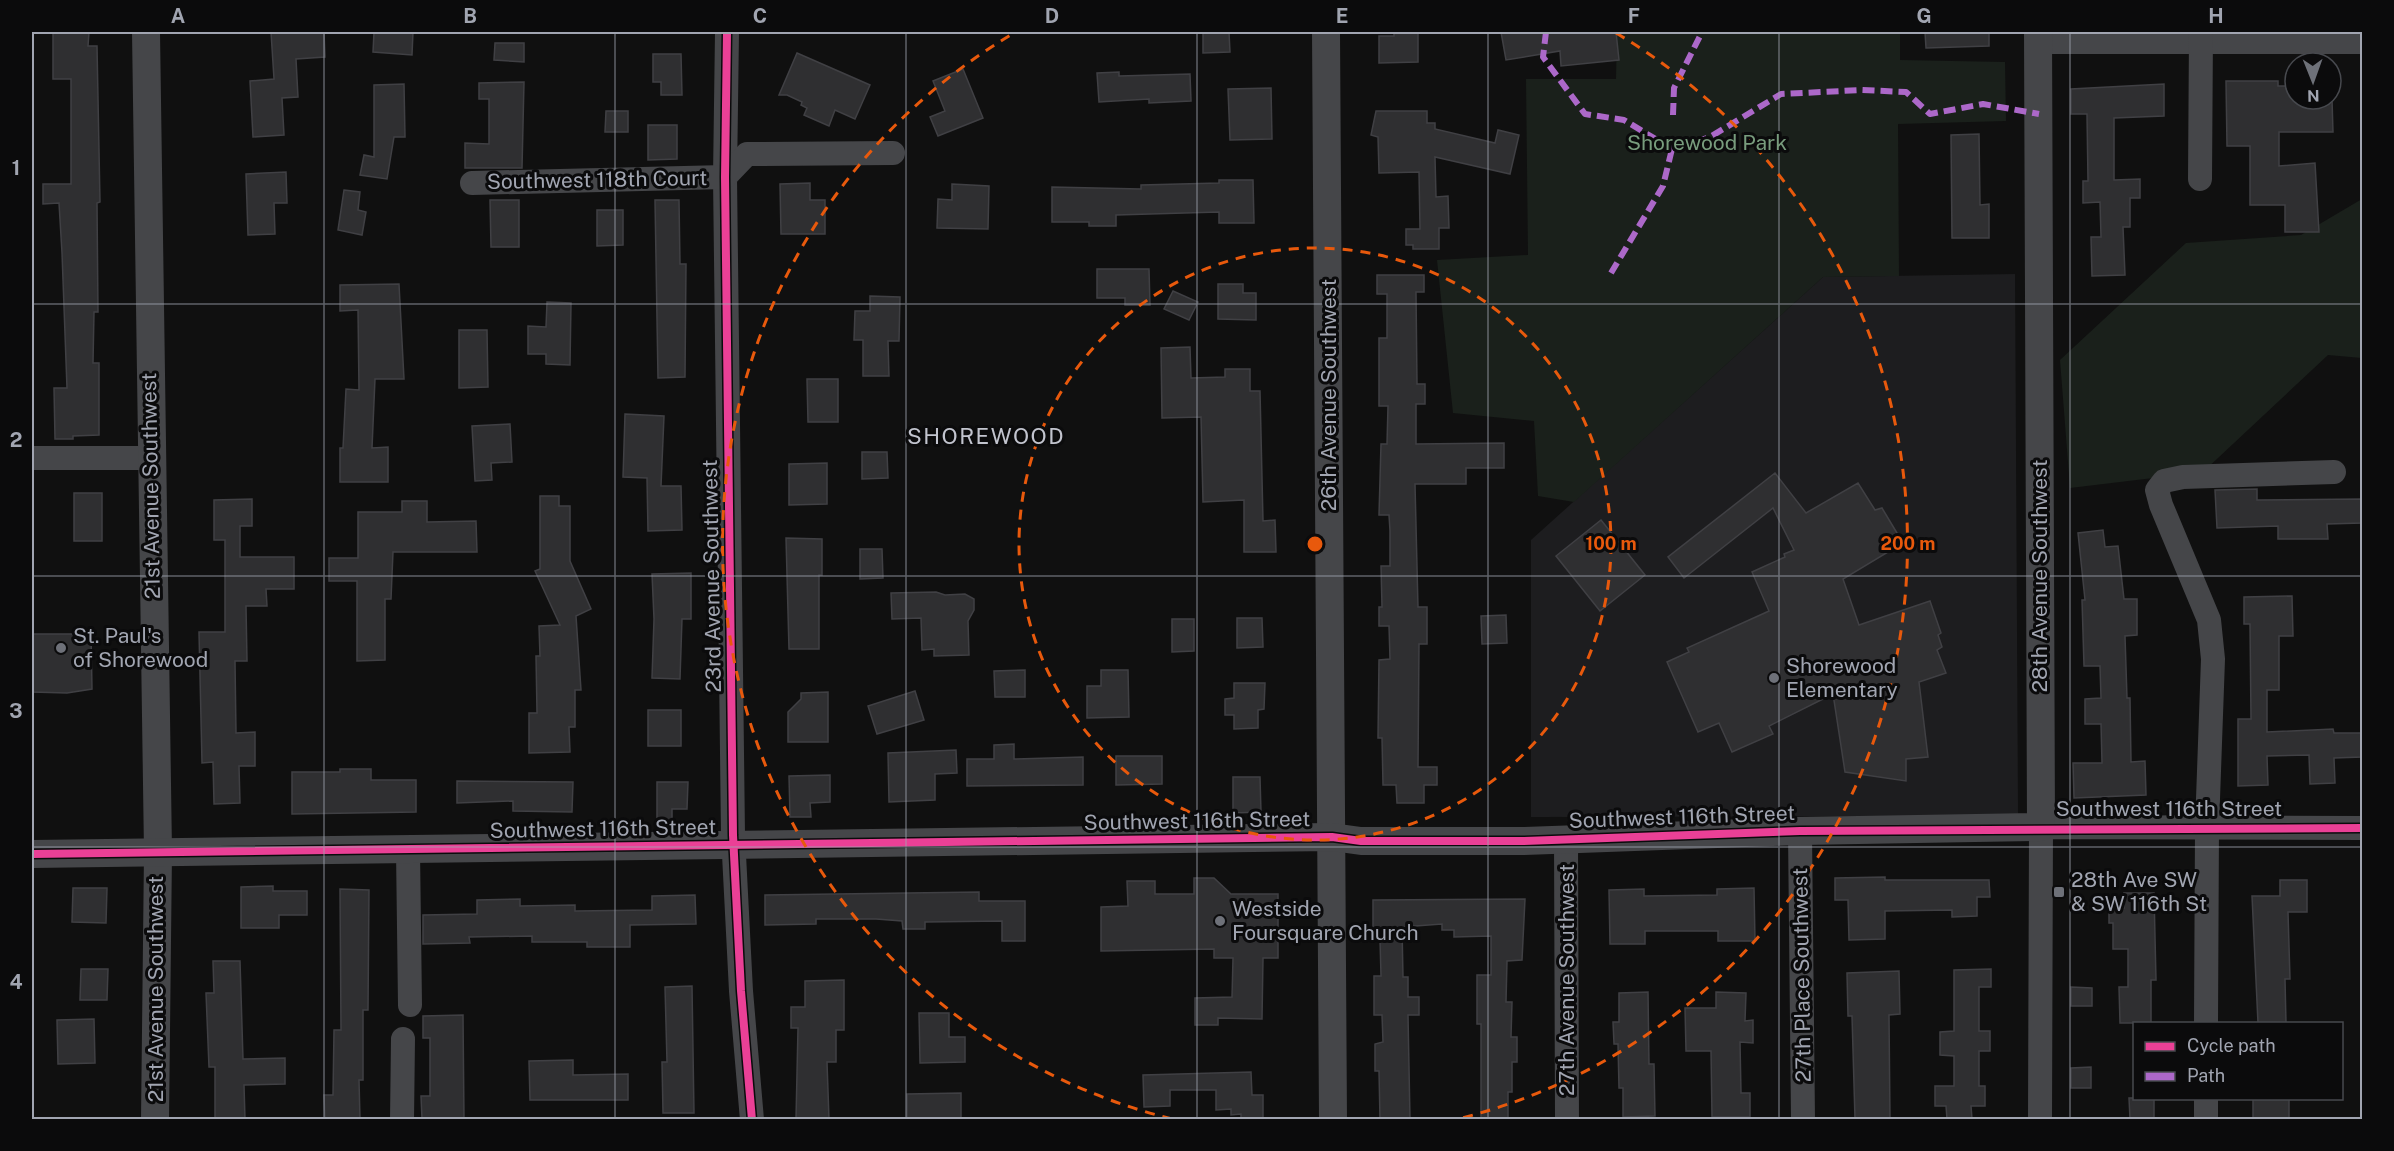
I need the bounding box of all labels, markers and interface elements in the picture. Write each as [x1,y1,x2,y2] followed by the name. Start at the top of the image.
[171,4,185,28] text: A
[463,4,477,28] text: B
[753,4,767,28] text: C
[1045,4,1059,28] text: D
[1336,4,1348,28] text: E
[1628,4,1640,28] text: F
[1916,4,1932,28] text: G
[2208,4,2224,28] text: H
[2283,51,2343,111] north arrow
[2307,86,2320,105] text: N
[1627,130,1787,155] park label: Shorewood Park
[12,156,20,180] text: 1
[487,165,707,194] street label: Southwest 118th Court
[1316,279,1341,511] street label: 26th Avenue Southwest
[136,373,165,599] street label: 21st Avenue Southwest
[907,423,1065,449] district label: SHOREWOOD
[10,428,22,452] text: 2
[697,459,726,693] street label: 23rd Avenue Southwest
[2027,459,2052,693] street label: 28th Avenue Southwest
[1585,533,1637,554] text: 100 m
[1881,533,1935,554] text: 200 m
[1305,534,1325,554] centre of rings
[73,623,208,672] place label: St. Paul's of Shorewood
[54,641,68,655] marker: St. Paul's of Shorewood
[1786,653,1898,702] place label: Shorewood Elementary
[1767,671,1781,685] marker: Shorewood Elementary
[9,699,23,723] text: 3
[2056,796,2282,821] street label: Southwest 116th Street
[1568,800,1796,833] street label: Southwest 116th Street
[1084,806,1310,835] street label: Southwest 116th Street
[490,814,716,843] street label: Southwest 116th Street
[1554,864,1579,1096] street label: 27th Avenue Southwest
[2071,867,2207,916] place label: 28th Ave SW & SW 116th St
[1787,868,1816,1082] street label: 27th Place Southwest
[143,876,168,1102] street label: 21st Avenue Southwest
[2052,885,2066,899] marker: 28th Ave SW & SW 116th St
[1232,896,1419,945] place label: Westside Foursquare Church
[1213,914,1227,928] marker: Westside Foursquare Church
[9,970,23,994] text: 4
[2133,1022,2343,1100] legend
[2187,1035,2276,1056] text: Cycle path
[2187,1065,2225,1086] text: Path

